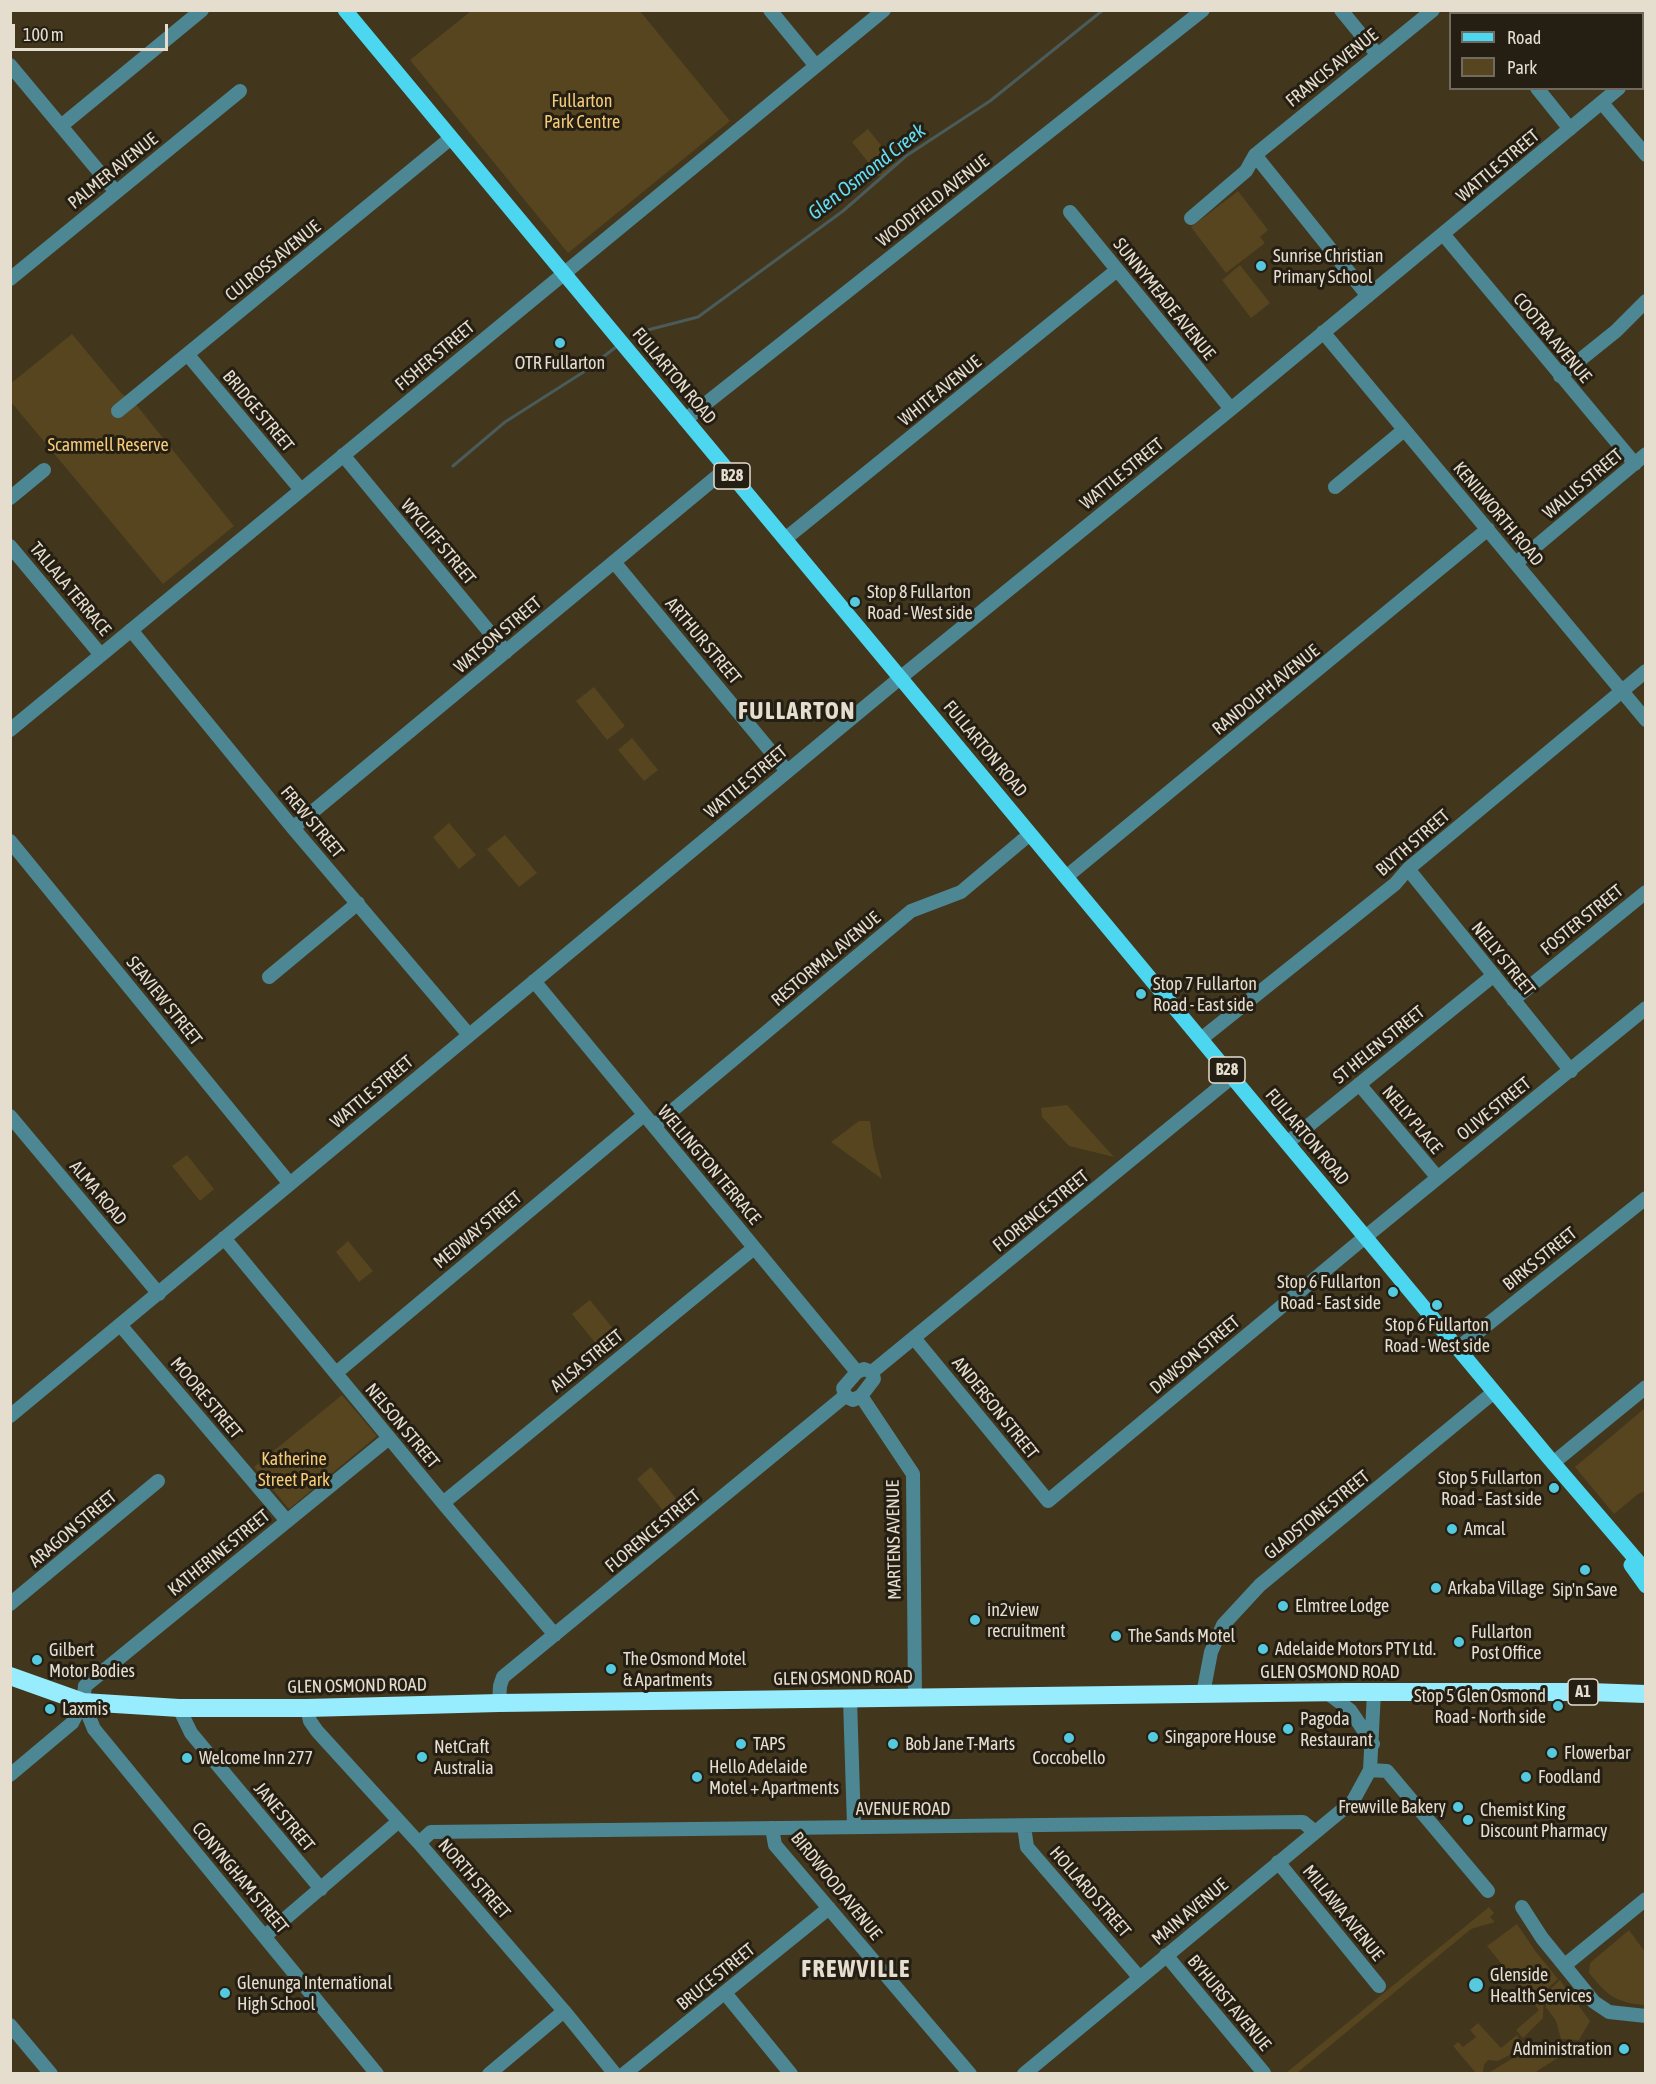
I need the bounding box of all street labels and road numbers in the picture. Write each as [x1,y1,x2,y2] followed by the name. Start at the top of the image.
[1282,24,1382,112] street label: FRANCIS AVENUE
[1452,125,1544,207] street label: WATTLE STREET
[64,128,162,214] street label: PALMER AVENUE
[872,150,994,252] street label: WOODFIELD AVENUE
[221,216,325,306] street label: CULROSS AVENUE
[1108,234,1220,364] street label: SUNNYMEADE AVENUE
[1508,289,1596,387] street label: COOTRA AVENUE
[391,317,479,395] street label: FISHER STREET
[627,323,721,429] street label: FULLARTON ROAD
[894,351,986,431] street label: WHITE AVENUE
[218,366,298,456] street label: BRIDGE STREET
[1076,434,1168,514] street label: WATTLE STREET
[1539,444,1627,524] street label: WALLIS STREET
[1448,458,1548,570] street label: KENILWORTH ROAD
[714,463,750,489] road number: B28
[396,495,480,589] street label: WYCLIFF STREET
[25,538,115,640] street label: TALLALA TERRACE
[450,592,546,678] street label: WATSON STREET
[661,593,745,689] street label: ARTHUR STREET
[1208,640,1324,740] street label: RANDOLPH AVENUE
[938,696,1032,802] street label: FULLARTON ROAD
[700,741,792,823] street label: WATTLE STREET
[276,782,348,862] street label: FREW STREET
[1372,805,1454,881] street label: BLYTH STREET
[1536,880,1628,960] street label: FOSTER STREET
[767,907,885,1011] street label: RESTORMAL AVENUE
[1467,918,1539,1000] street label: NELLY STREET
[122,952,206,1050] street label: SEAVIEW STREET
[1329,1002,1429,1088] street label: ST HELEN STREET
[326,1051,418,1133] street label: WATTLE STREET
[1209,1057,1245,1083] road number: B28
[1453,1073,1535,1145] street label: OLIVE STREET
[1377,1082,1447,1158] street label: NELLY PLACE
[1260,1084,1354,1190] street label: FULLARTON ROAD
[653,1101,765,1229] street label: WELLINGTON TERRACE
[65,1156,131,1230] street label: ALMA ROAD
[989,1166,1093,1256] street label: FLORENCE STREET
[430,1187,526,1273] street label: MEDWAY STREET
[1499,1223,1581,1295] street label: BIRKS STREET
[1146,1311,1244,1399] street label: DAWSON STREET
[546,1325,628,1397] street label: AILSA STREET
[166,1353,246,1443] street label: MOORE STREET
[947,1353,1043,1463] street label: ANDERSON STREET
[360,1379,444,1473] street label: NELSON STREET
[1260,1466,1374,1564] street label: GLADSTONE STREET
[882,1480,906,1600] street label: MARTENS AVENUE
[601,1485,705,1577] street label: FLORENCE STREET
[25,1486,121,1572] street label: ARAGON STREET
[164,1505,274,1601] street label: KATHERINE STREET
[1260,1661,1400,1683] street label: GLEN OSMOND ROAD
[773,1666,913,1690] street label: GLEN OSMOND ROAD
[287,1674,427,1698] street label: GLEN OSMOND ROAD
[1568,1679,1598,1705] road number: A1
[249,1778,319,1856] street label: JANE STREET
[856,1798,950,1820] street label: AVENUE ROAD
[187,1818,293,1938] street label: CONYNGHAM STREET
[786,1828,886,1944] street label: BIRDWOOD AVENUE
[433,1835,515,1923] street label: NORTH STREET
[1045,1842,1135,1942] street label: HOLLARD STREET
[1298,1861,1388,1965] street label: MILLAWA AVENUE
[1148,1874,1232,1950] street label: MAIN AVENUE
[673,1939,759,2015] street label: BRUCE STREET
[1183,1951,1275,2055] street label: BYHURST AVENUE

